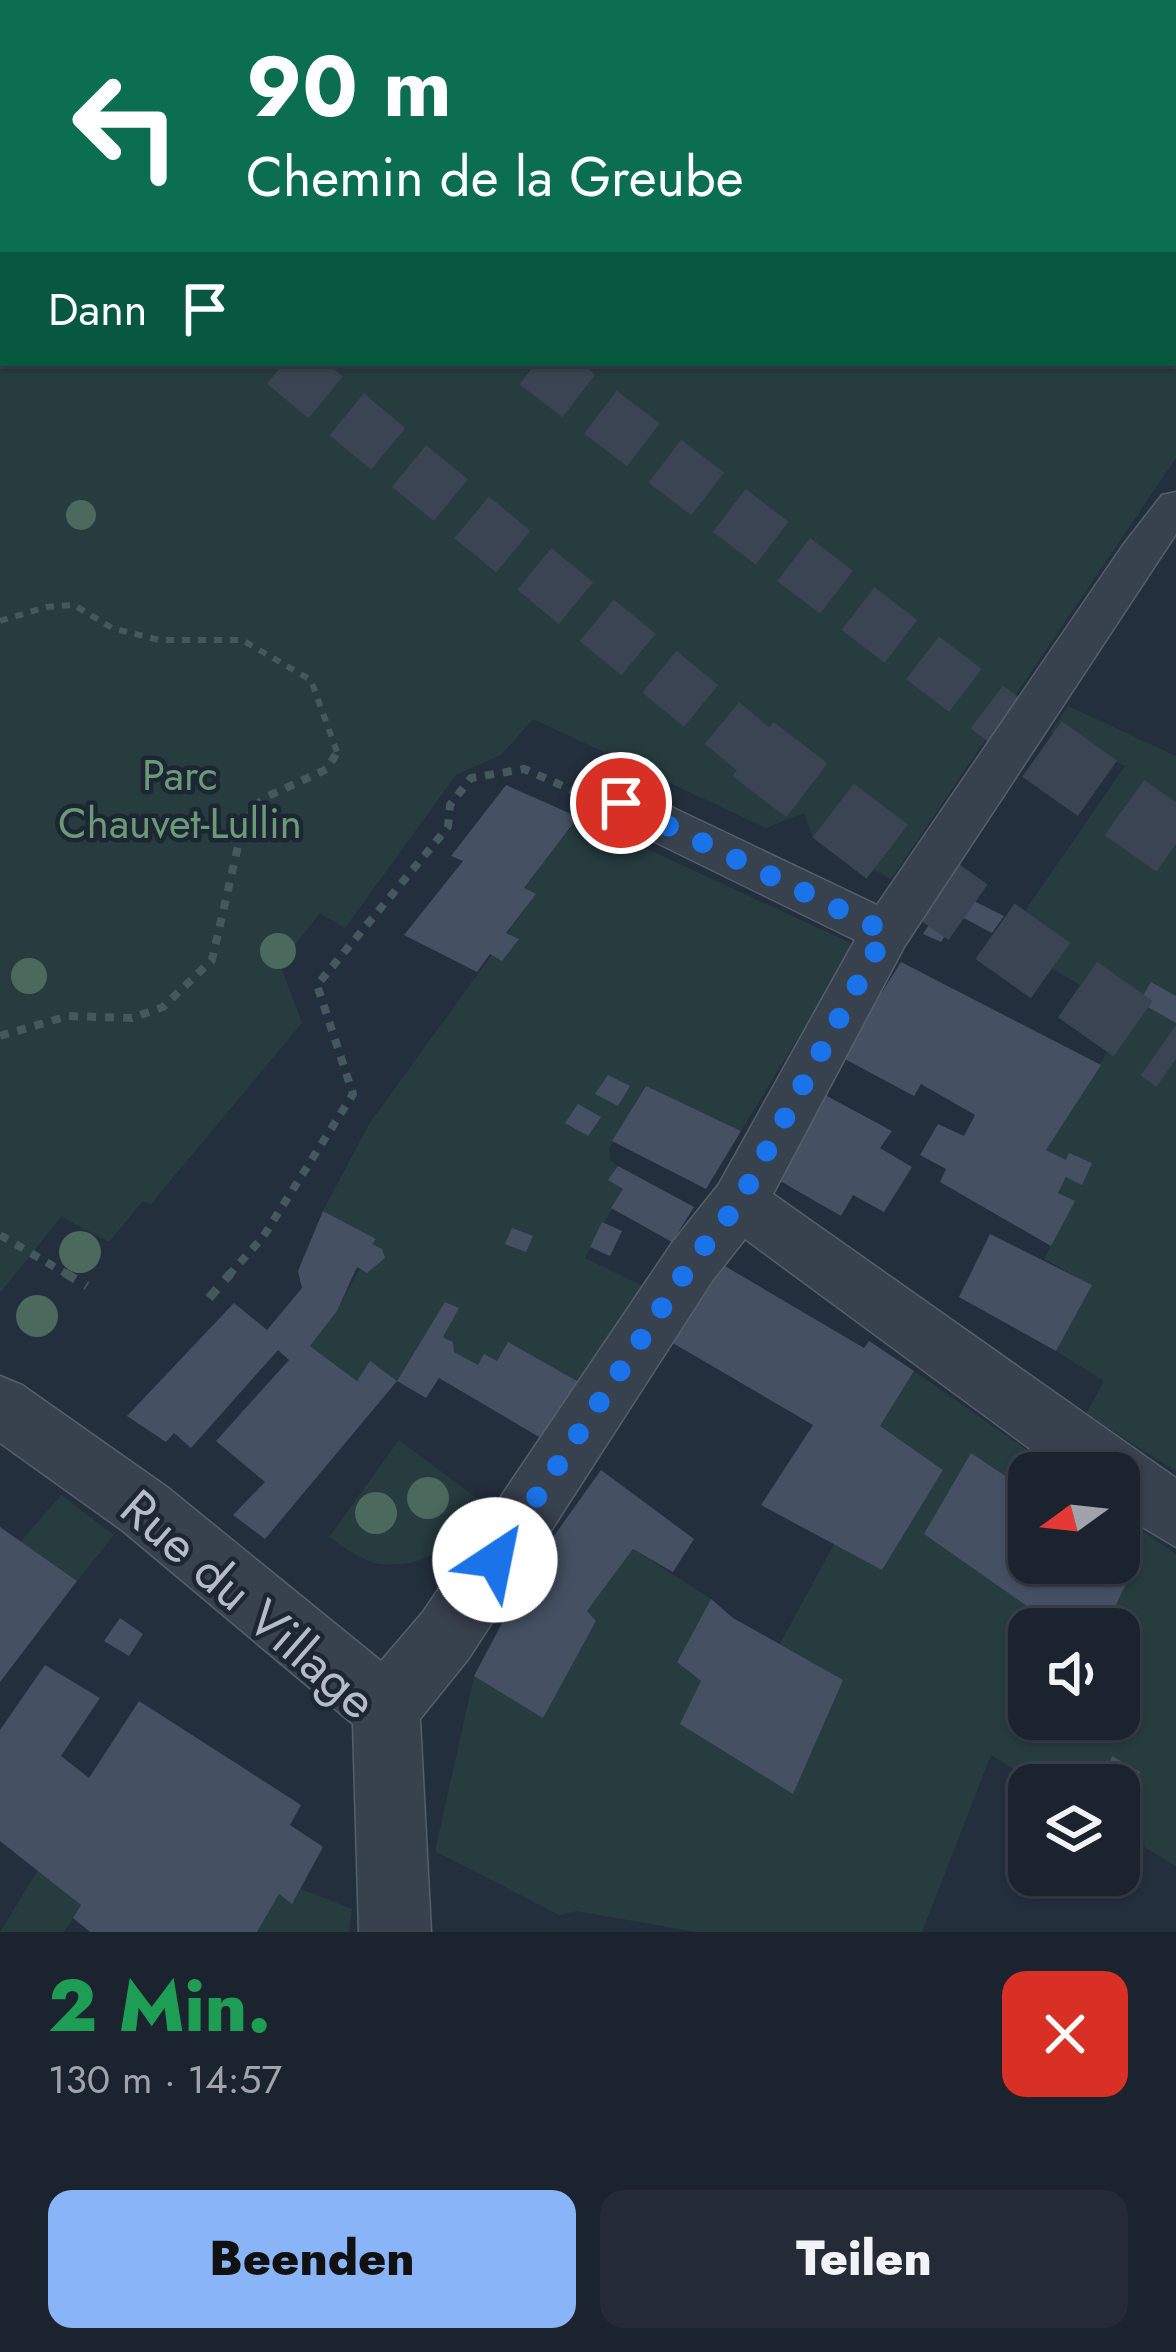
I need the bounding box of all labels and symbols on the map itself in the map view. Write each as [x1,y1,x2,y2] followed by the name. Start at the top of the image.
[58,745,302,854] park label: Parc Chauvet-Lullin
[570,752,672,854] pin
[1008,1452,1140,1584] north arrow
[105,1472,393,1736] street label: Rue du Village
[432,1497,558,1623] position arrow

